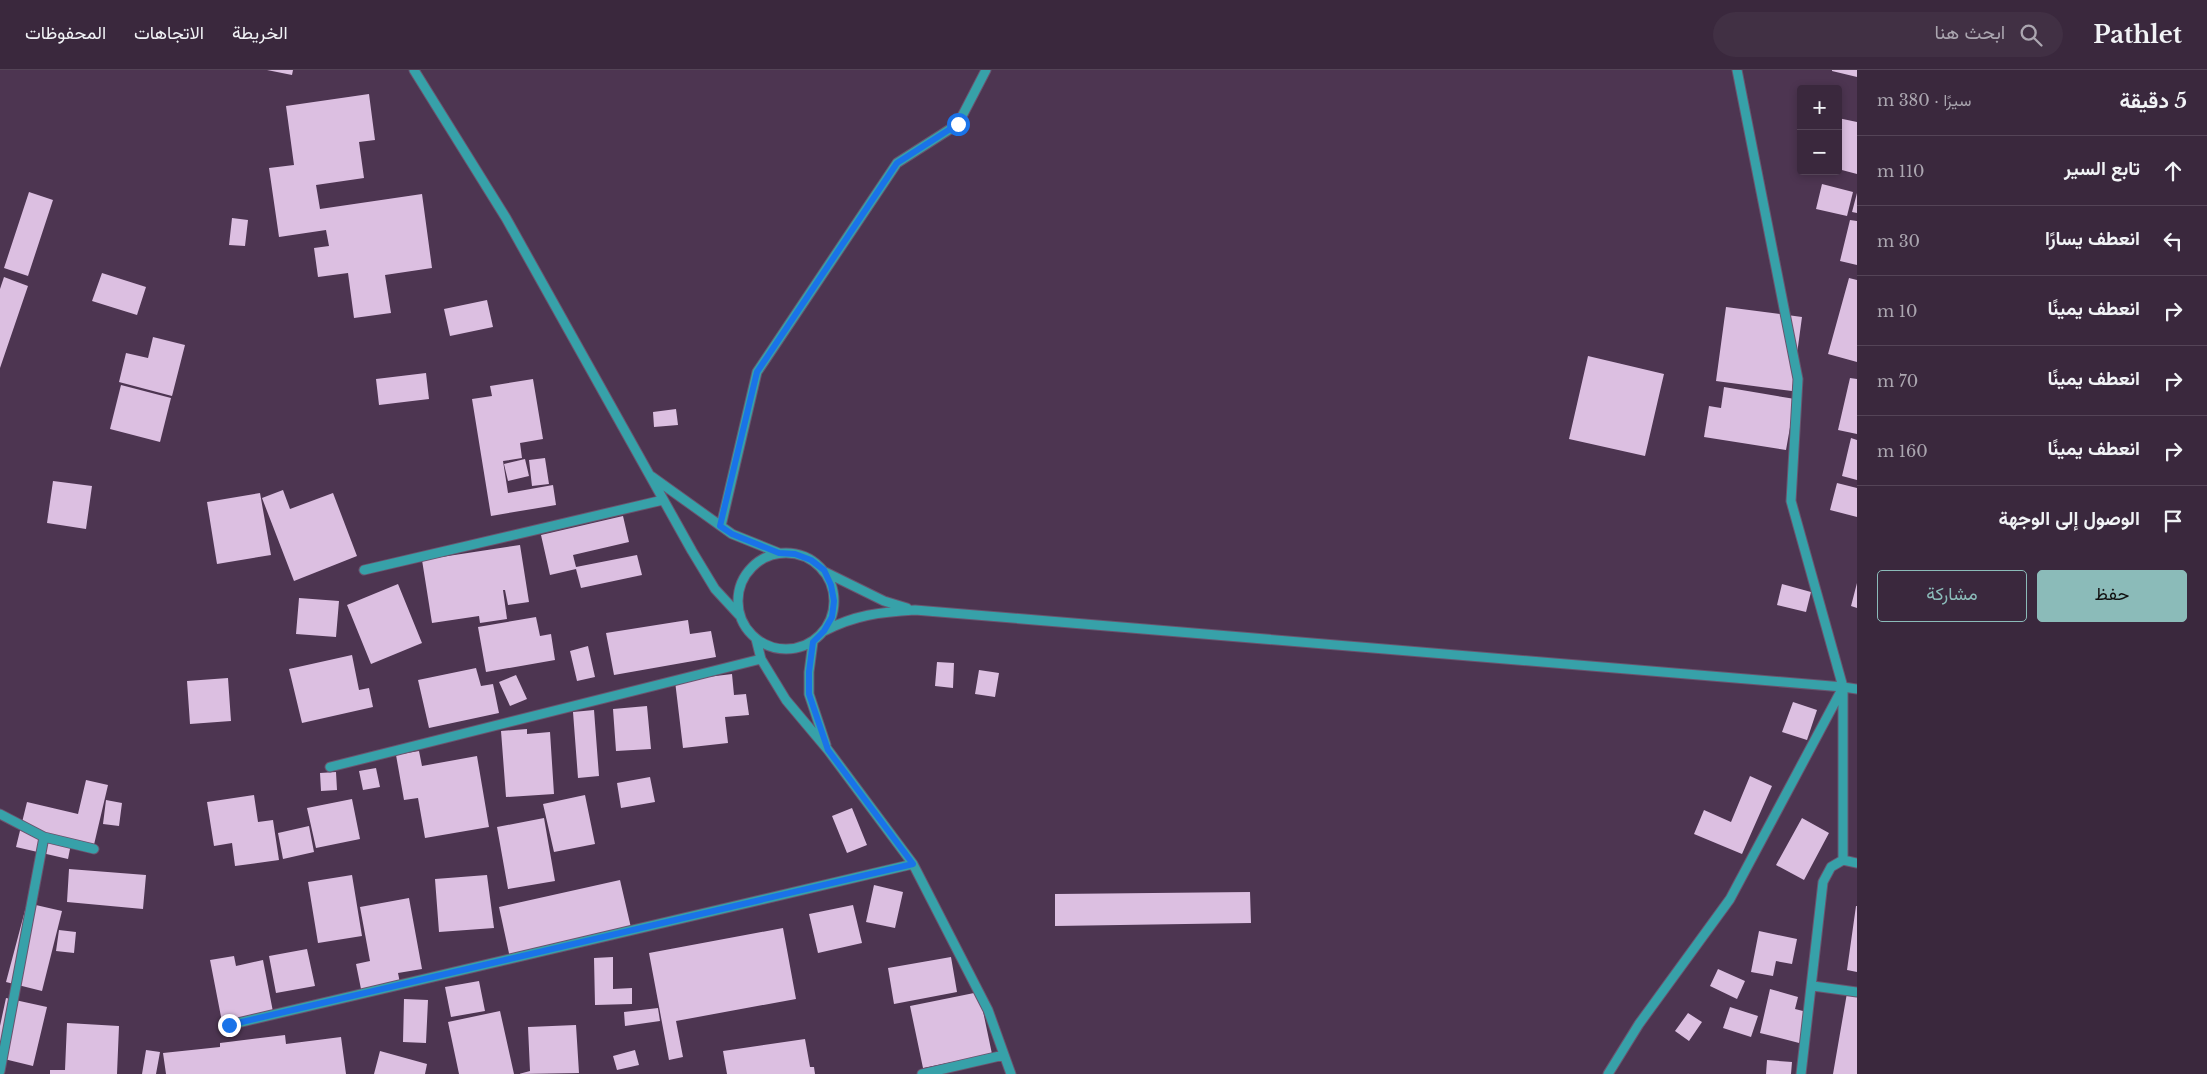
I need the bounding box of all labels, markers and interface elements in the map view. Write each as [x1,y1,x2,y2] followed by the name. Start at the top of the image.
[1713,12,2063,57] search box
[2093,20,2182,49] text: Pathlet
[1935,21,2005,44] text: ابحث هنا
[2017,21,2045,49] icon: search
[25,22,106,44] text: المحفوظات
[134,22,204,44] text: الاتجاهات
[232,22,288,44] text: الخريطة
[1797,85,1842,175] map controls
[1797,85,1842,130] button: +
[2119,88,2187,114] text: 5 دقيقة
[1877,90,1971,110] text: سيرًا · 380 m
[947,113,970,136] route start
[1797,130,1842,175] button: −
[2064,157,2140,180] text: تابع السير
[2159,157,2187,185] icon: ahead
[1877,161,1924,181] text: 110 m
[2045,227,2140,250] text: انعطف يسارًا
[2159,227,2187,255] icon: left
[1877,231,1920,251] text: 30 m
[2047,297,2140,320] text: انعطف يمينًا
[2159,297,2187,325] icon: right
[1877,301,1917,321] text: 10 m
[2047,367,2140,390] text: انعطف يمينًا
[2159,367,2187,395] icon: right
[1877,371,1918,391] text: 70 m
[2047,437,2140,460] text: انعطف يمينًا
[2159,437,2187,465] icon: right
[1877,441,1928,461] text: 160 m
[1999,507,2140,530] text: الوصول إلى الوجهة
[2159,507,2187,535] icon: arrive
[1877,570,2027,622] button: مشاركة
[2037,570,2187,622] button: حفظ
[218,1014,241,1037] route end

